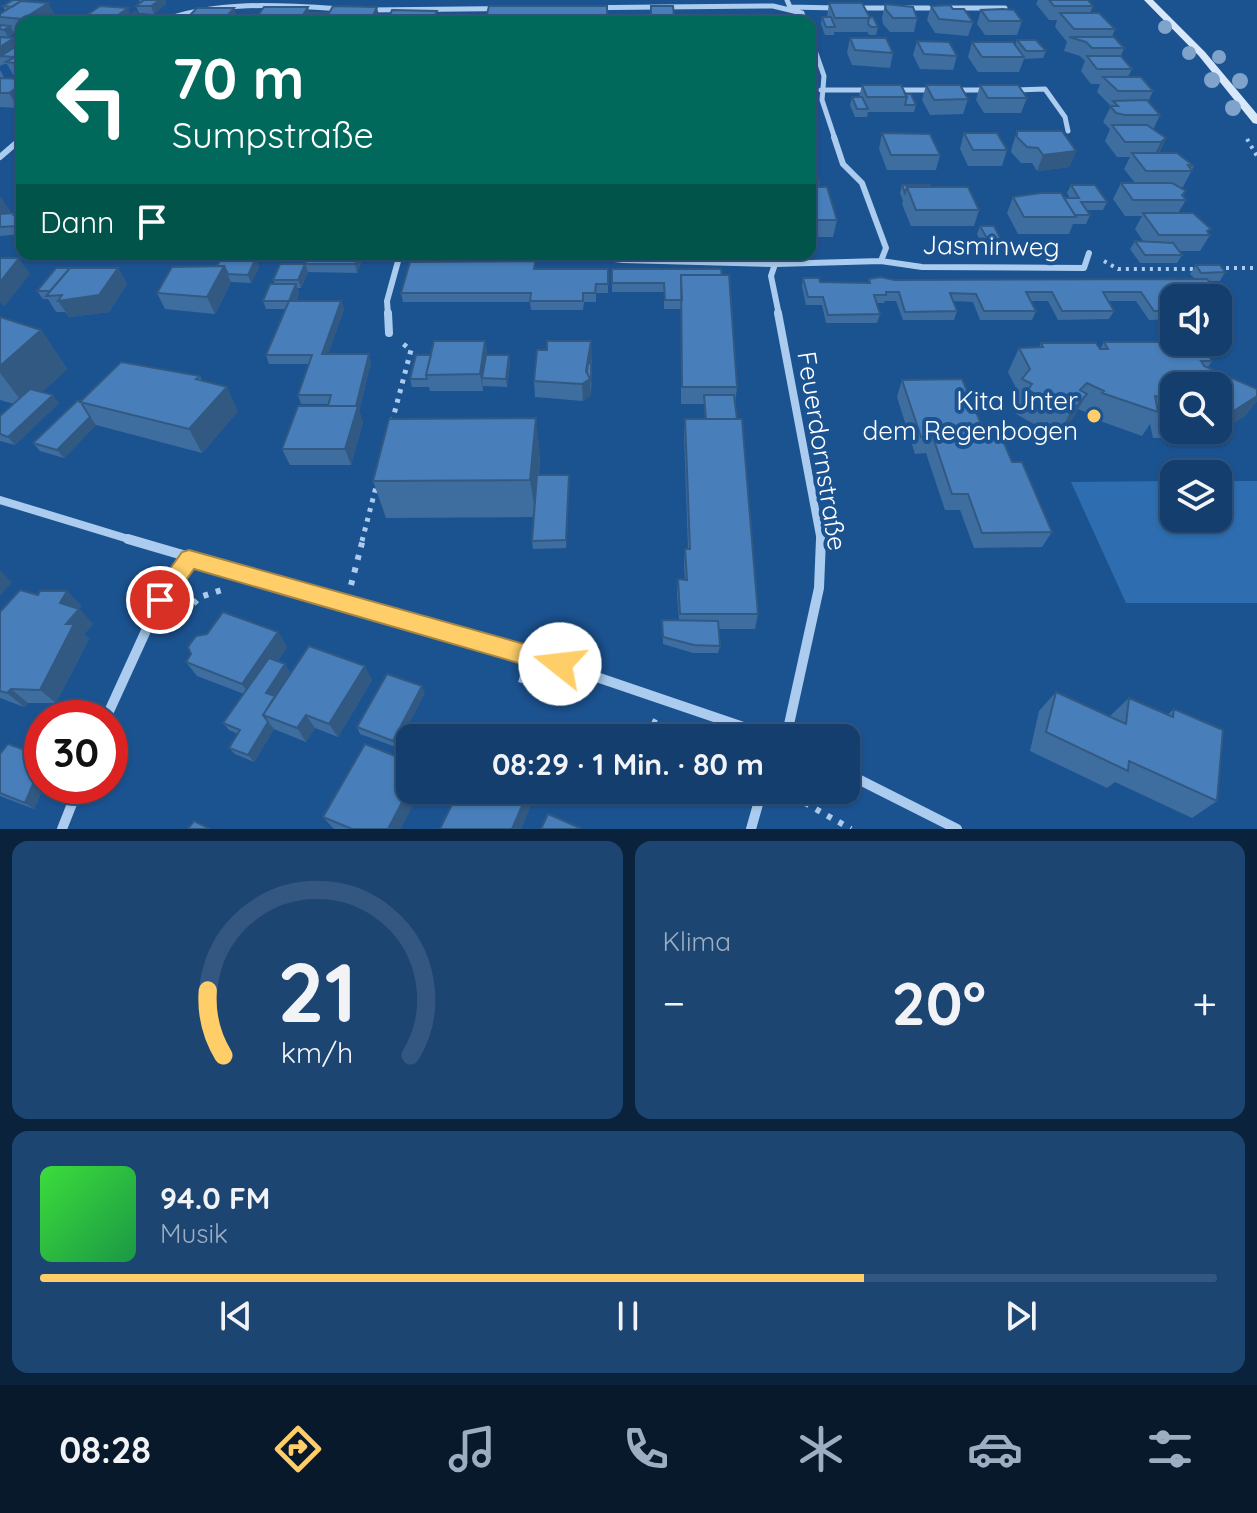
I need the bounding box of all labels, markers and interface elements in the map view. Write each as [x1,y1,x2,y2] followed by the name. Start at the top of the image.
[172,43,304,113] text: 70 m
[40,48,144,152] icon: left
[172,112,374,157] text: Sumpstraße
[130,200,174,244] icon: arrive
[40,203,114,241] text: Dann
[922,228,1060,263] street label: Jasminweg
[1160,284,1232,532] map controls
[1160,284,1232,356] button: sound
[790,349,855,553] street label: Feuerdornstraße
[1160,372,1232,444] button: search
[863,384,1078,447] place label: Kita Unter dem Regenbogen
[1085,407,1103,425] marker: Kita Unter dem Regenbogen
[1160,460,1232,532] button: layers
[126,566,194,634] pin
[138,578,182,622] icon: arrive
[518,622,602,706] position arrow
[24,700,128,804] speed limit sign: 30
[492,745,764,783] text: 08:29 · 1 Min. · 80 m
[663,925,731,958] text: Klima
[277,939,357,1043] text: 21
[892,965,986,1040] text: 20°
[663,975,685,1030] text: −
[1192,975,1217,1030] text: +
[281,1034,354,1070] text: km/h
[160,1179,270,1217] text: 94.0 FM
[160,1217,228,1250] text: Musik
[214,1294,258,1338] icon: previous
[606,1294,650,1338] icon: pause
[999,1294,1043,1338] icon: next
[270,1421,326,1477] icon: directions
[444,1421,500,1477] icon: music
[618,1421,674,1477] icon: phone
[793,1421,849,1477] icon: climate
[967,1421,1023,1477] icon: car
[1142,1421,1198,1477] icon: filters
[59,1427,151,1472] text: 08:28

